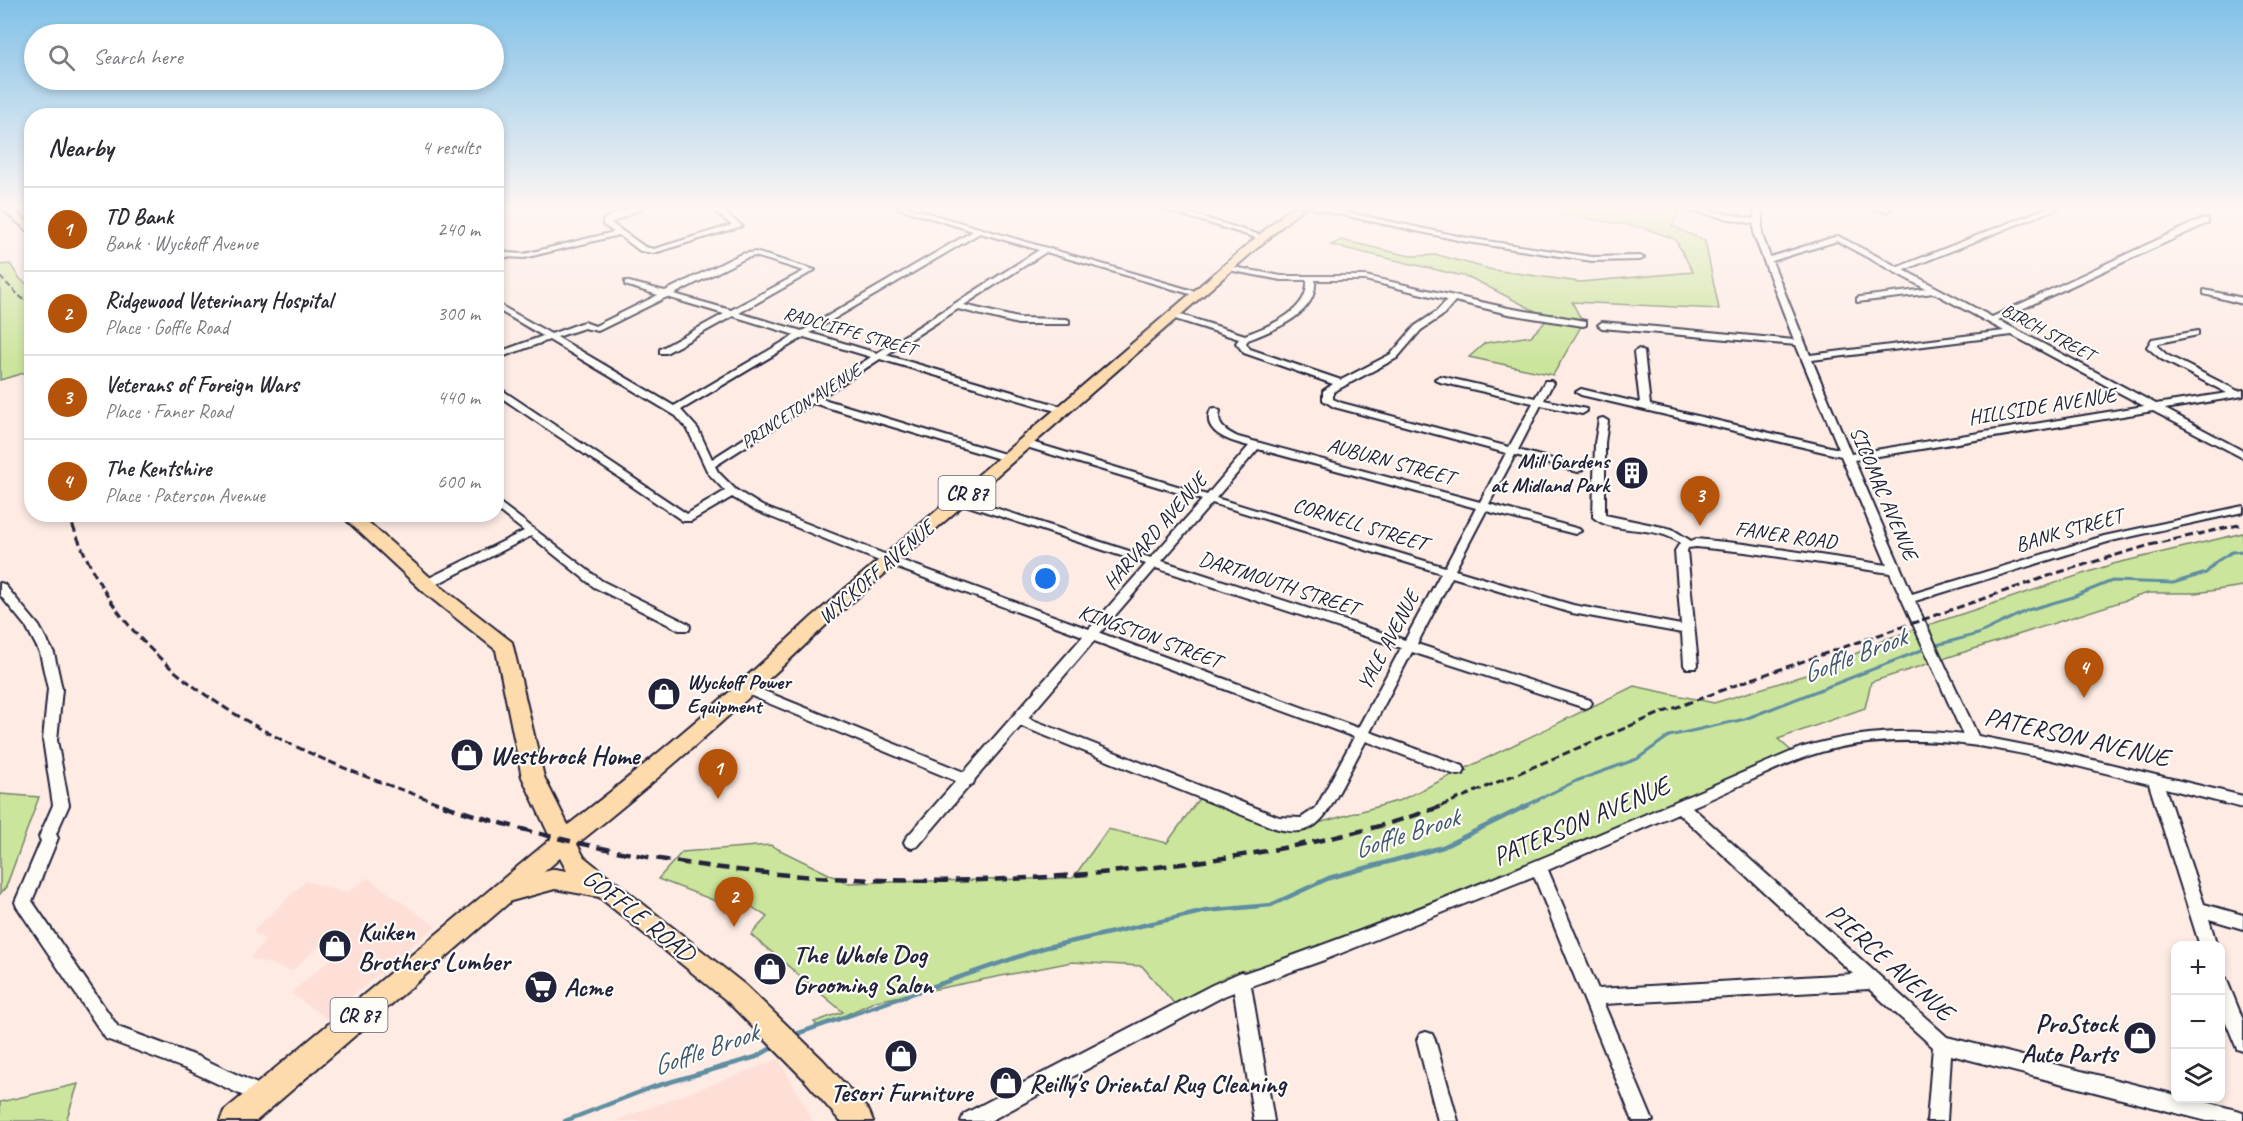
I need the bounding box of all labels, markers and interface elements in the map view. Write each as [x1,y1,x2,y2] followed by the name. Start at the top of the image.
[24,24,504,90] search box
[45,41,78,74] icon: search
[93,43,183,71] text: Search here
[48,131,113,164] text: Nearby
[421,135,480,160] text: 4 results
[105,203,173,231] text: TD Bank
[63,217,72,242] text: 1
[437,217,480,242] text: 240 m
[105,231,258,256] text: Bank · Wyckoff Avenue
[105,287,332,315] text: Ridgewood Veterinary Hospital
[1998,298,2102,368] street label: BIRCH STREET
[63,301,72,326] text: 2
[437,301,480,326] text: 300 m
[781,302,922,361] street label: RADCLIFFE STREET
[105,315,229,340] text: Place · Goffle Road
[737,358,867,453] street label: PRINCETON AVENUE
[105,371,299,399] text: Veterans of Foreign Wars
[1966,381,2120,430] street label: HILLSIDE AVENUE
[63,385,72,410] text: 3
[437,385,480,410] text: 440 m
[105,399,232,424] text: Place · Faner Road
[1844,422,1925,566] street label: SICOMAC AVENUE
[1325,432,1462,492] street label: AUBURN STREET
[1490,448,1612,498] place label: Mill Gardens at Midland Park
[105,455,211,483] text: The Kentshire
[1614,455,1650,491] building icon: Mill Gardens at Midland Park
[1097,466,1214,595] street label: HARVARD AVENUE
[63,469,72,494] text: 4
[437,469,480,494] text: 600 m
[938,476,996,510] road number: CR 87
[1680,476,1720,526] pin: 3
[105,483,265,508] text: Place · Paterson Avenue
[1290,491,1435,558] street label: CORNELL STREET
[2012,501,2130,558] street label: BANK STREET
[813,513,941,629] street label: WYCKOFF AVENUE
[1734,515,1840,555] street label: FANER ROAD
[1196,545,1366,622] street label: DARTMOUTH STREET
[1031,564,1060,593] your location
[1351,584,1426,694] street label: YALE AVENUE
[1075,598,1229,675] street label: KINGSTON STREET
[1797,618,1915,690] water label: Goffle Brook
[2064,648,2104,698] pin: 4
[687,669,793,719] place label: Wyckoff Power Equipment
[646,676,682,712] shop icon: Wyckoff Power Equipment
[1981,700,2176,775] street label: PATERSON AVENUE
[449,737,485,773] shop icon: Westbrock Home
[490,739,641,772] place label: Westbrock Home
[698,750,738,799] pin: 1
[1488,768,1677,873] street label: PATERSON AVENUE
[1349,799,1467,866] water label: Goffle Brook
[576,861,704,971] street label: GOFFLE ROAD
[714,878,754,927] pin: 2
[1819,896,1963,1030] street label: PIERCE AVENUE
[358,915,512,978] place label: Kuiken Brothers Lumber
[317,928,353,964] shop icon: Kuiken Brothers Lumber
[793,938,935,1001] place label: The Whole Dog Grooming Salon
[2171,941,2225,1103] map controls
[2171,941,2225,995] button: +
[752,951,788,987] shop icon: The Whole Dog Grooming Salon
[523,969,559,1005] supermarket icon: Acme
[564,971,614,1004] place label: Acme
[2171,995,2225,1049] button: −
[330,998,388,1032] road number: CR 87
[2021,1007,2120,1070] place label: ProStock Auto Parts
[648,1014,766,1083] water label: Goffle Brook
[2122,1020,2158,1056] shop icon: ProStock Auto Parts
[883,1038,919,1074] shop icon: Tesori Furniture
[2171,1049,2225,1103] button: layers
[988,1065,1024,1101] shop icon: Reilly's Oriental Rug Cleaning
[1029,1067,1289,1100] place label: Reilly's Oriental Rug Cleaning
[830,1076,974,1109] place label: Tesori Furniture

